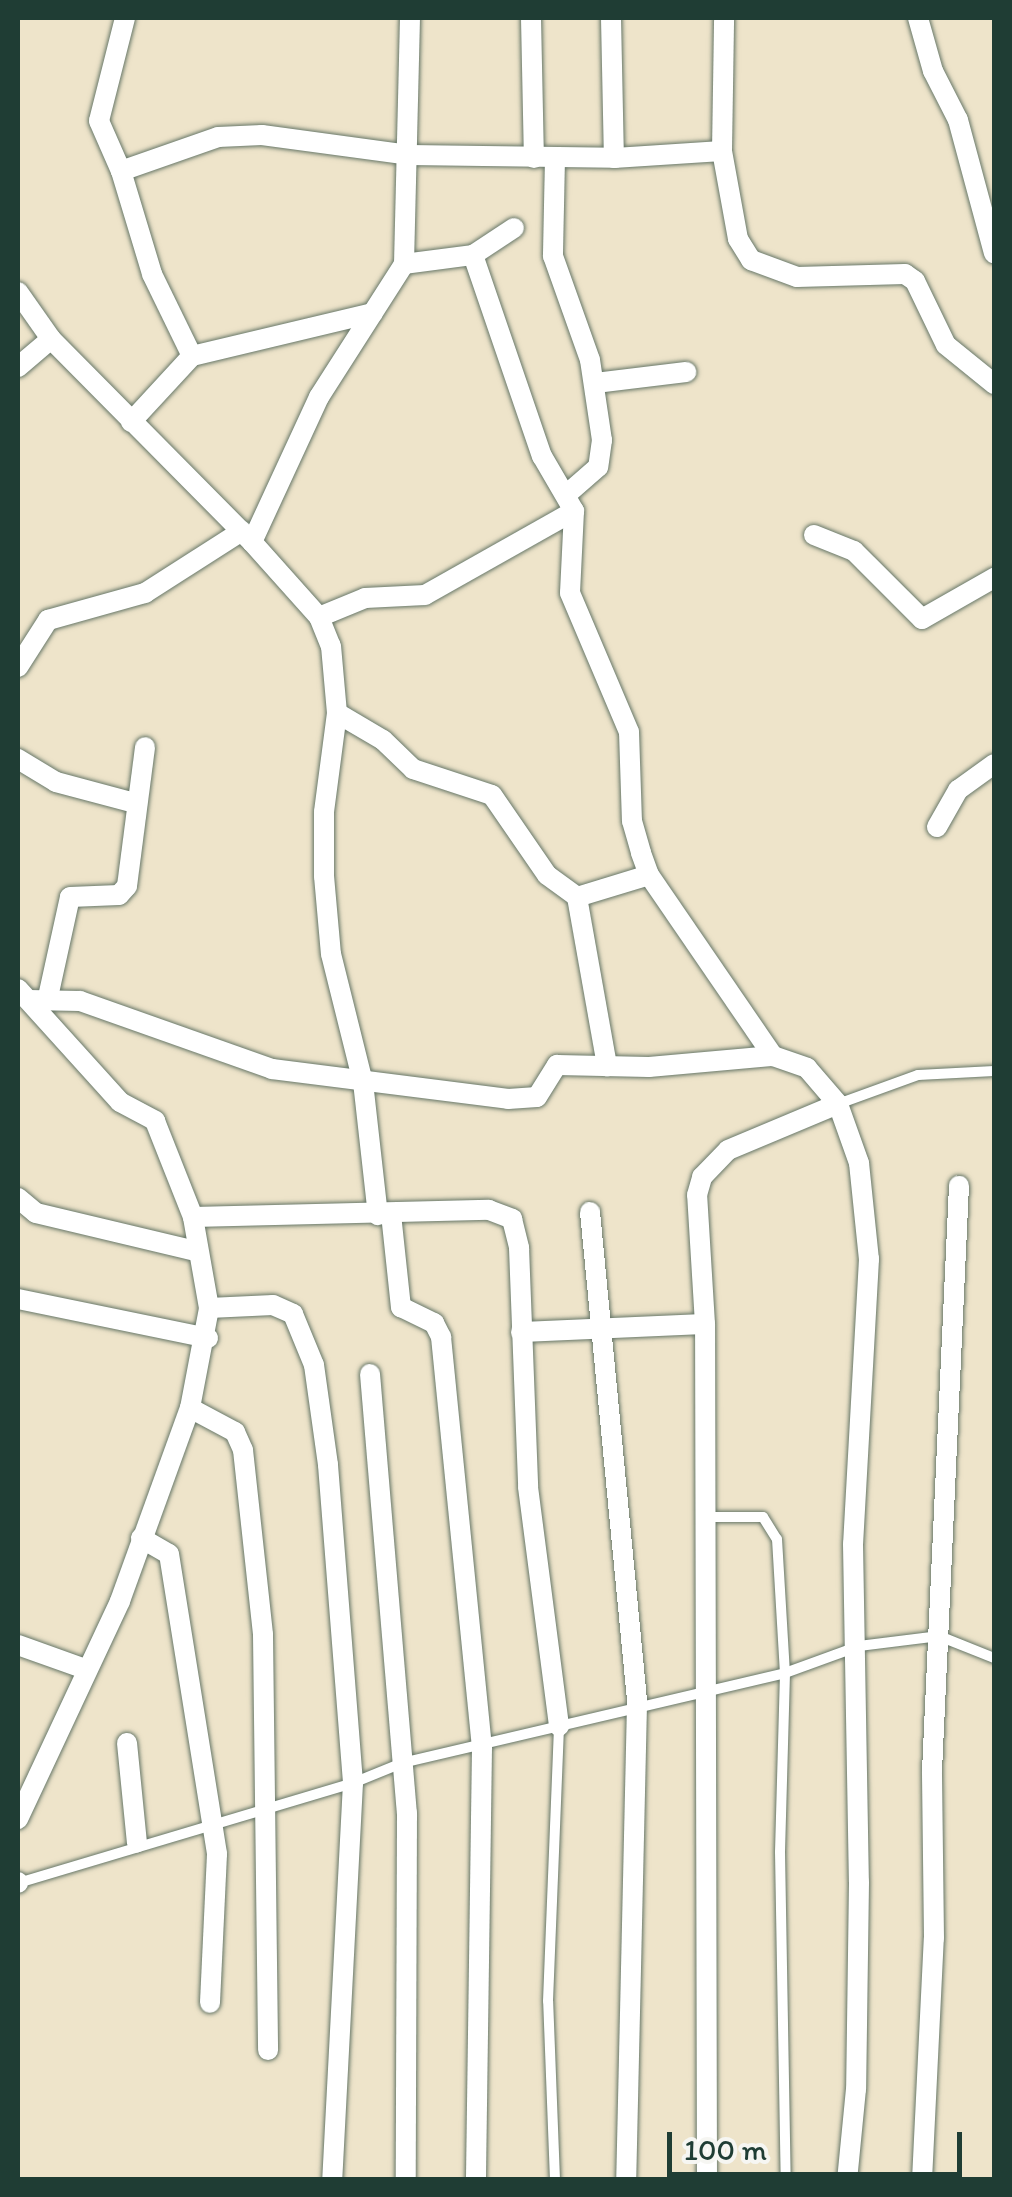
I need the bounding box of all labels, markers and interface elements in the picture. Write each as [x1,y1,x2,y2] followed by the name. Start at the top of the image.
[672,2112,967,2174] scale bar
[684,2131,767,2168] text: 100 m

